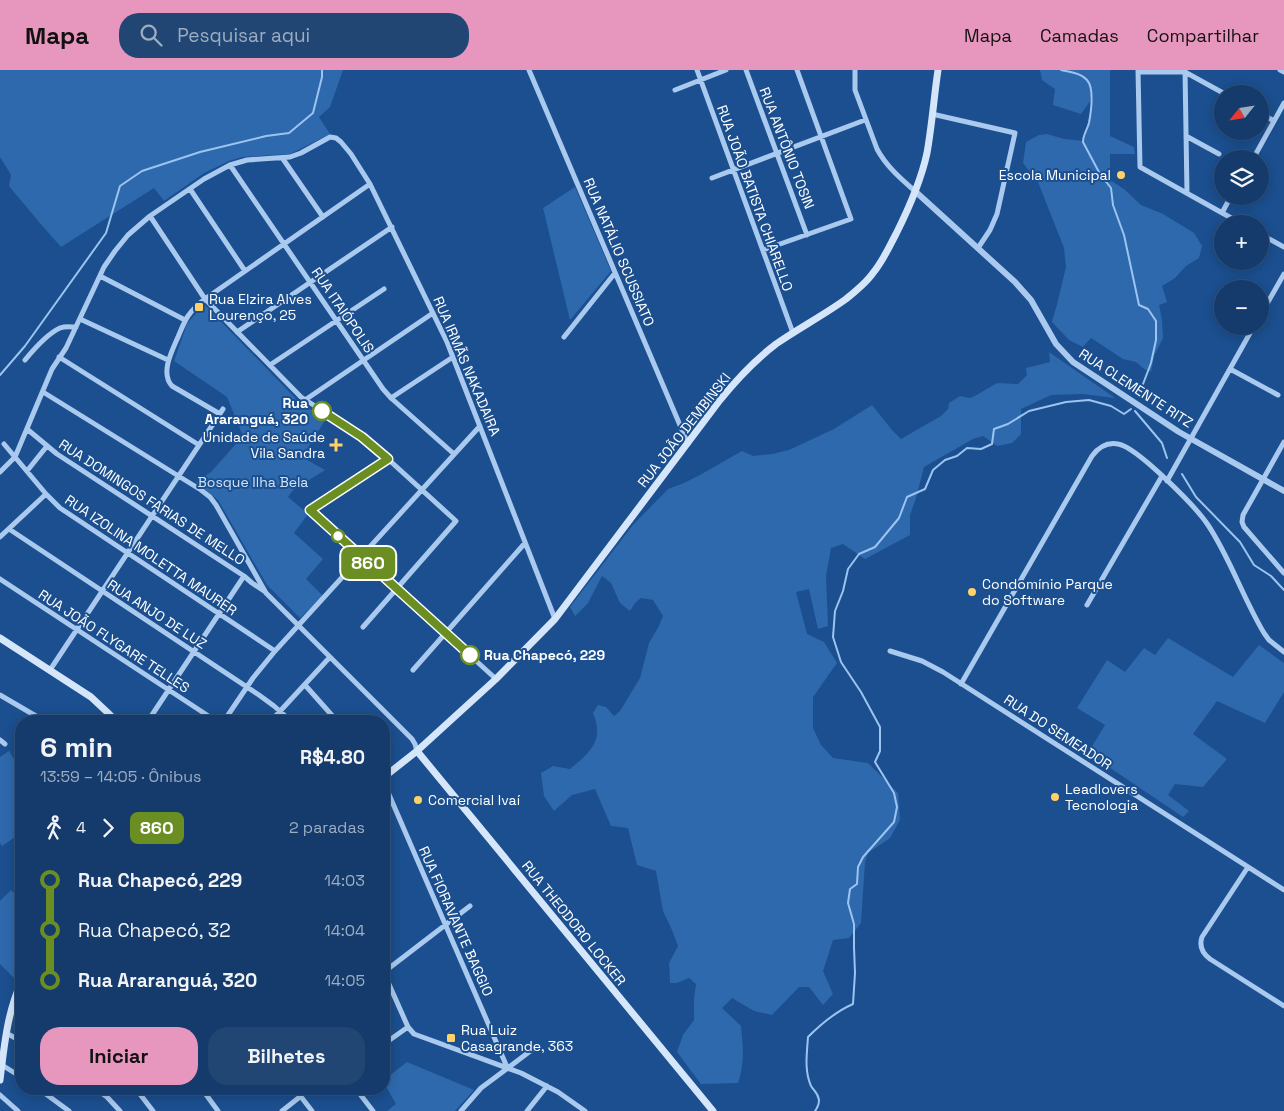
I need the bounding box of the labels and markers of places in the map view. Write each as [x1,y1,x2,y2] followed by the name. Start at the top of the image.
[999,166,1111,184] place label: Escola Municipal
[1115,169,1127,181] marker: Escola Municipal
[209,290,312,324] place label: Rua Elzira Alves Lourenço, 25
[193,301,205,313] marker: Rua Elzira Alves Lourenço, 25
[205,394,308,428] place label: Rua Araranguá, 320
[312,401,332,421] marker: Rua Araranguá, 320
[203,428,325,462] place label: Unidade de Saúde Vila Sandra
[329,438,343,452] marker: Unidade de Saúde Vila Sandra
[331,529,345,543] unlabelled marker
[982,575,1113,609] place label: Condomínio Parque do Software
[966,586,978,598] marker: Condomínio Parque do Software
[460,645,480,665] marker: Rua Chapecó, 229
[484,646,605,664] place label: Rua Chapecó, 229
[1065,780,1138,814] place label: Leadlovers Tecnologia
[428,791,521,809] place label: Comercial Ivaí
[1049,791,1061,803] marker: Leadlovers Tecnologia
[412,794,424,806] marker: Comercial Ivaí
[461,1021,573,1055] place label: Rua Luiz Casagrande, 363
[445,1032,457,1044] marker: Rua Luiz Casagrande, 363

